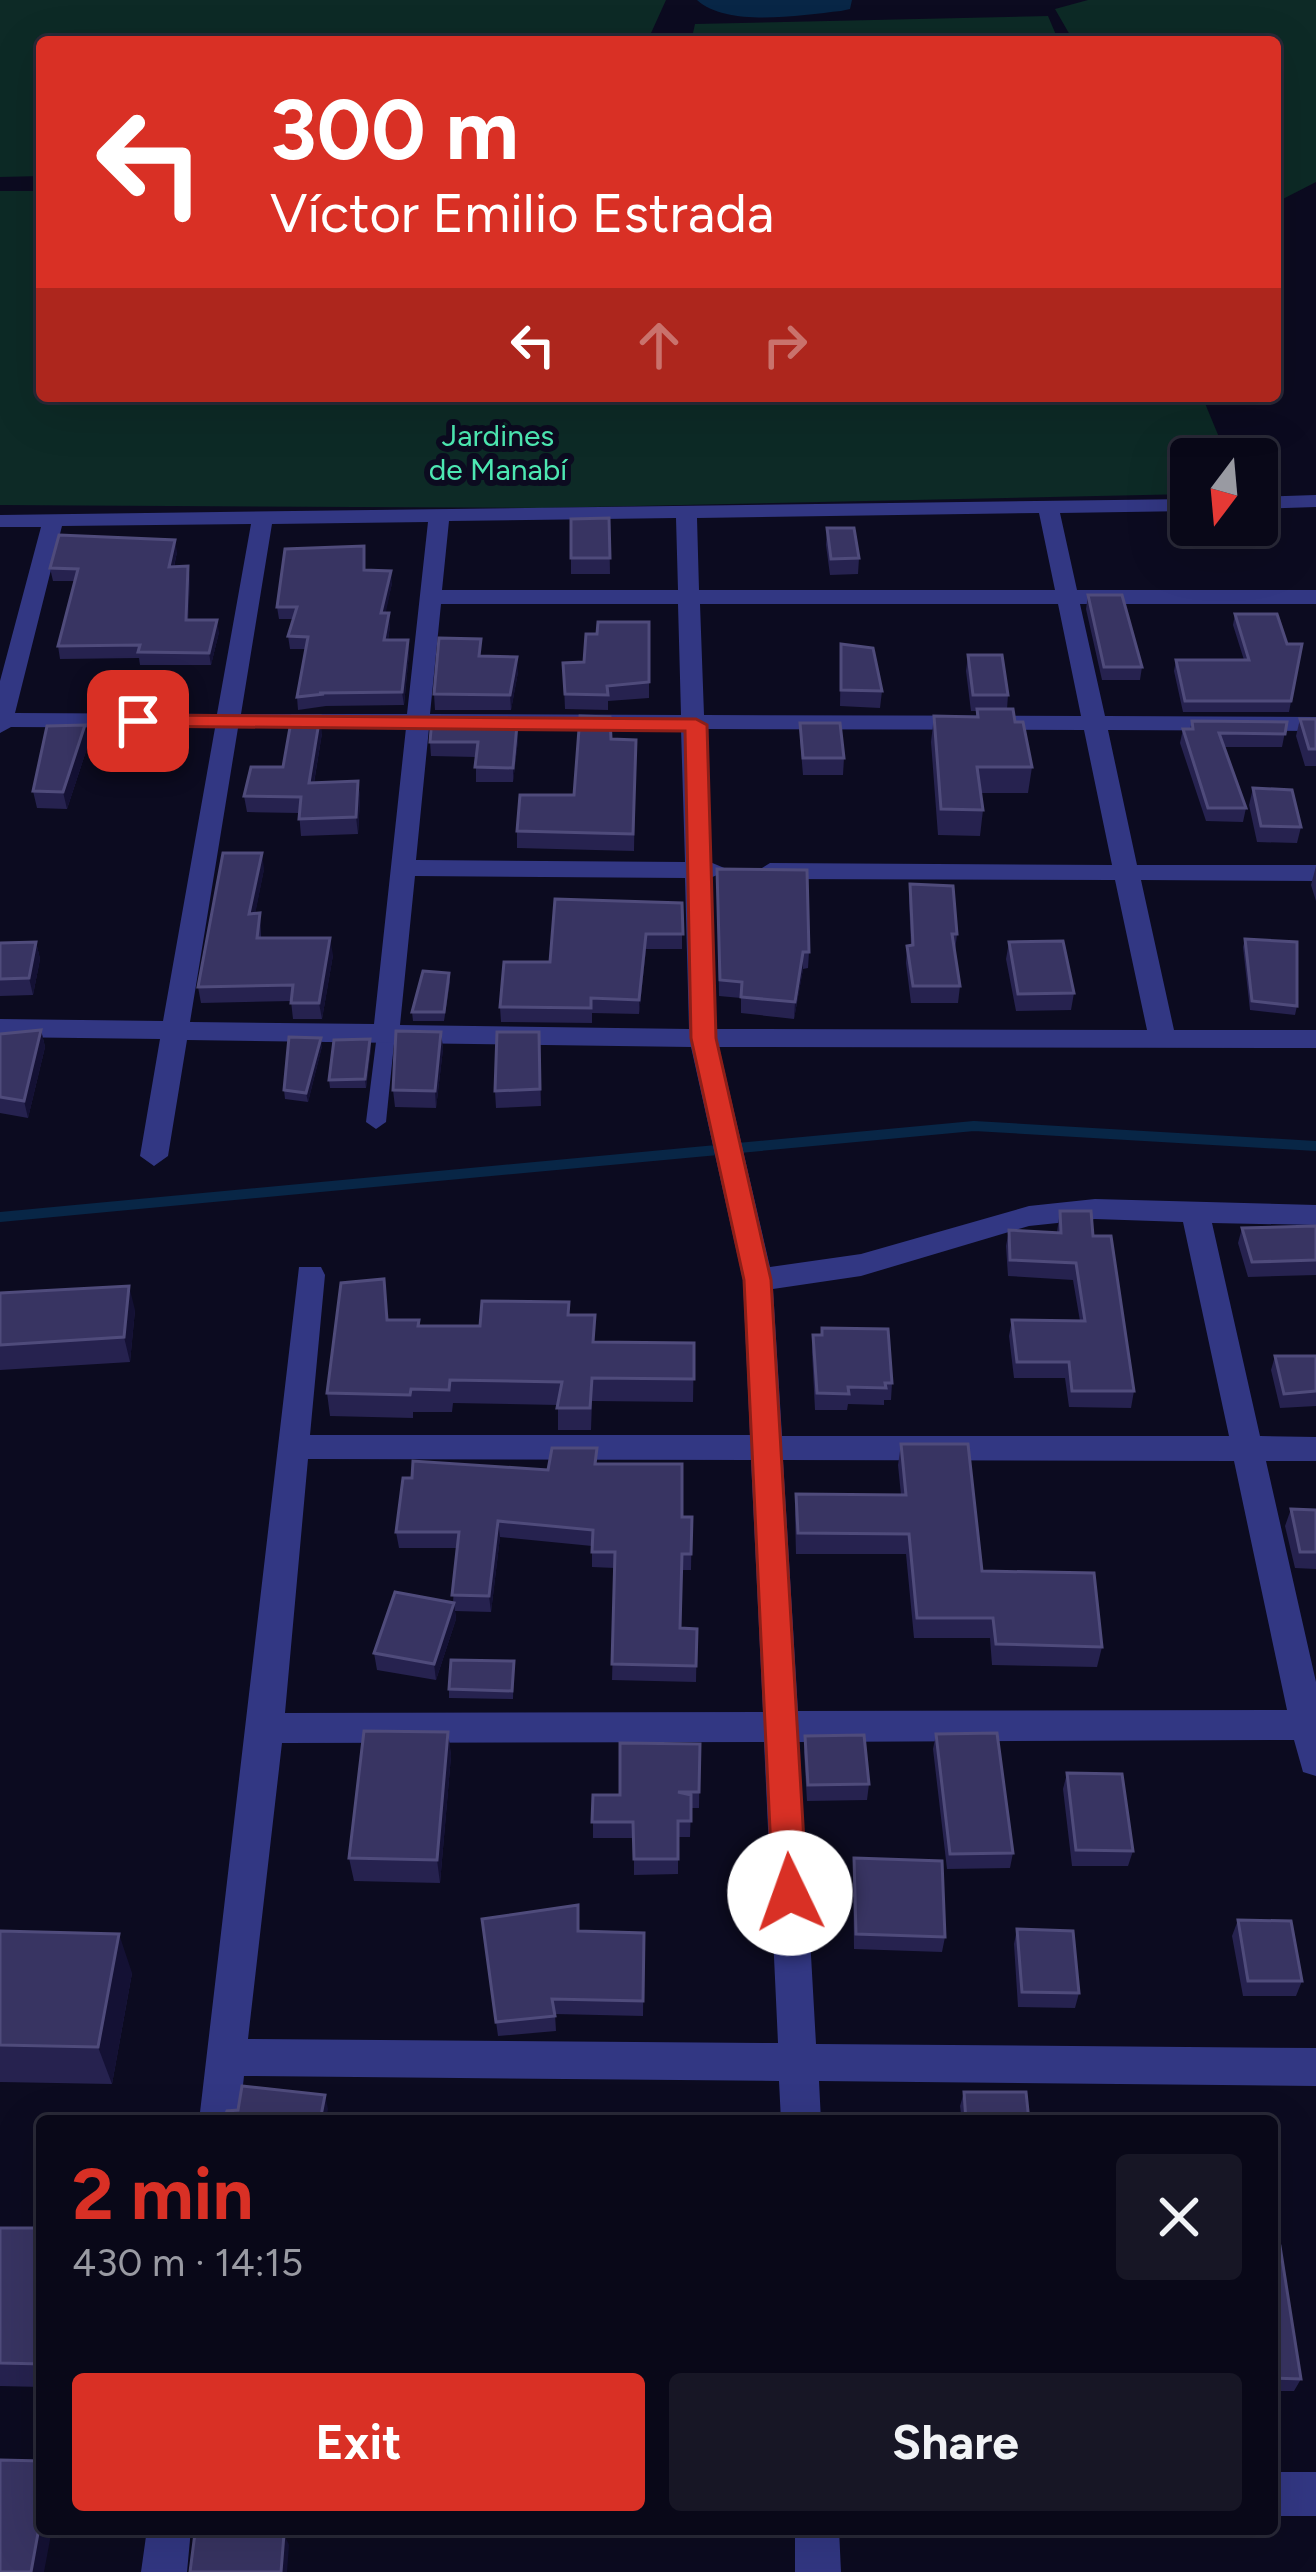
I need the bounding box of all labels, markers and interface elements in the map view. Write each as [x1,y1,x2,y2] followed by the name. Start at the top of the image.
[270,79,519,180] text: 300 m
[72,84,228,240] icon: left
[270,181,774,246] text: Víctor Emilio Estrada
[500,312,566,378] icon: left
[626,312,692,378] icon: ahead
[752,312,818,378] icon: right
[429,417,569,488] park label: Jardines de Manabí
[1170,438,1278,546] north arrow
[1170,438,1278,546] map controls
[87,670,189,772] pin
[105,688,171,754] icon: arrive
[727,1830,853,1956] position arrow
[72,2151,253,2237] text: 2 min
[1116,2154,1242,2280] button: close
[72,2239,303,2286] text: 430 m · 14:15
[72,2373,645,2511] button: Exit
[669,2373,1242,2511] button: Share

